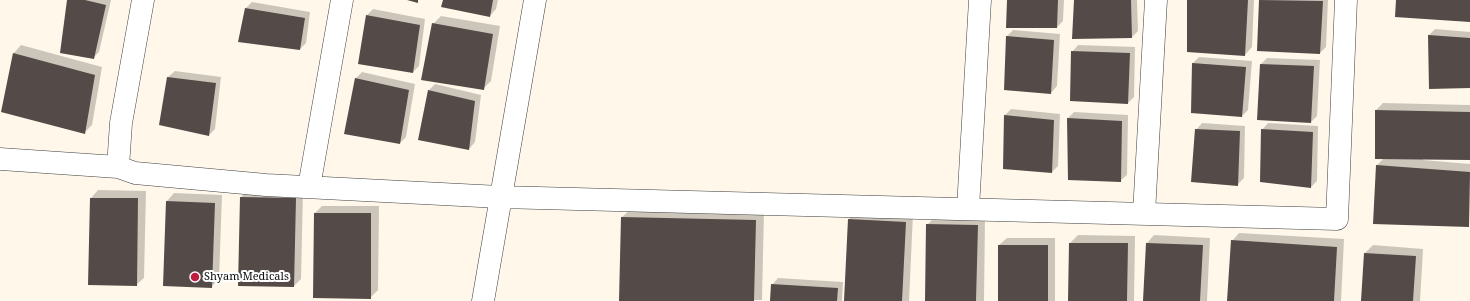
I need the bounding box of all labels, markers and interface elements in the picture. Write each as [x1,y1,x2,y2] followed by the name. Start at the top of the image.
[204,270,289,284] place label: Shyam Medicals
[189,271,201,283] marker: Shyam Medicals

